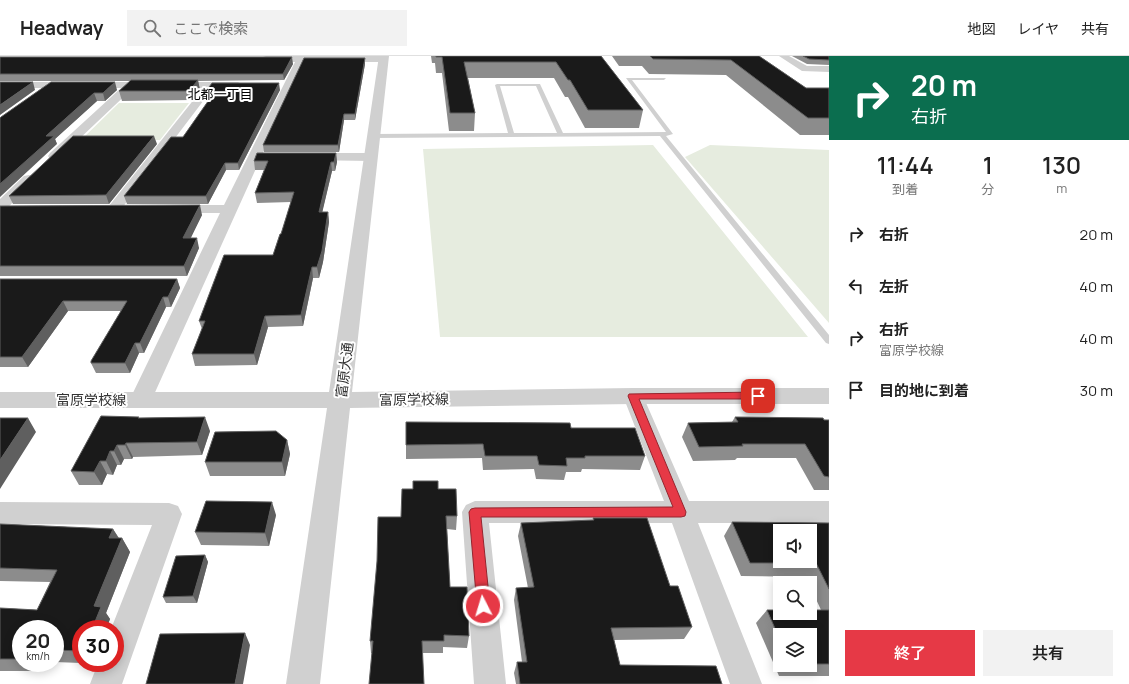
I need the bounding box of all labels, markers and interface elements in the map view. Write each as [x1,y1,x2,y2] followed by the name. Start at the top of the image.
[127,10,407,46] search box
[20,15,103,41] text: Headway
[141,17,163,39] icon: search
[173,18,248,39] text: ここで検索
[967,19,995,38] text: 地図
[1017,19,1059,38] text: レイヤ
[1081,19,1109,38] text: 共有
[911,66,977,104] text: 20 m
[845,72,897,124] icon: right
[187,85,253,103] district label: 北都一丁目
[911,104,947,128] text: 右折
[877,148,934,181] text: 11:44
[983,148,993,181] text: 1
[1042,148,1081,181] text: 130
[1056,179,1067,197] text: m
[892,180,918,198] text: 到着
[981,180,994,198] text: 分
[845,223,867,245] icon: right
[879,224,909,245] text: 右折
[1080,224,1113,245] text: 20 m
[845,275,867,297] icon: left
[879,276,909,297] text: 左折
[1079,276,1113,297] text: 40 m
[879,319,909,340] text: 右折
[845,327,867,349] icon: right
[1079,328,1113,349] text: 40 m
[331,341,357,399] street label: 富原大通
[879,341,944,359] text: 富原学校線
[741,379,775,413] pin
[845,379,867,401] icon: arrive
[879,380,969,401] text: 目的地に到着
[1080,380,1113,401] text: 30 m
[747,385,769,407] icon: arrive
[379,389,449,409] street label: 富原学校線
[56,390,126,409] street label: 富原学校線
[773,524,817,672] map controls
[773,524,817,568] button: sound
[773,576,817,620] button: search
[462,585,504,627] position arrow
[72,620,124,672] speed limit sign: 30
[25,627,51,654] text: 20
[773,628,817,672] button: layers
[845,630,975,676] button: 終了
[983,630,1113,676] button: 共有
[26,649,50,663] text: km/h

